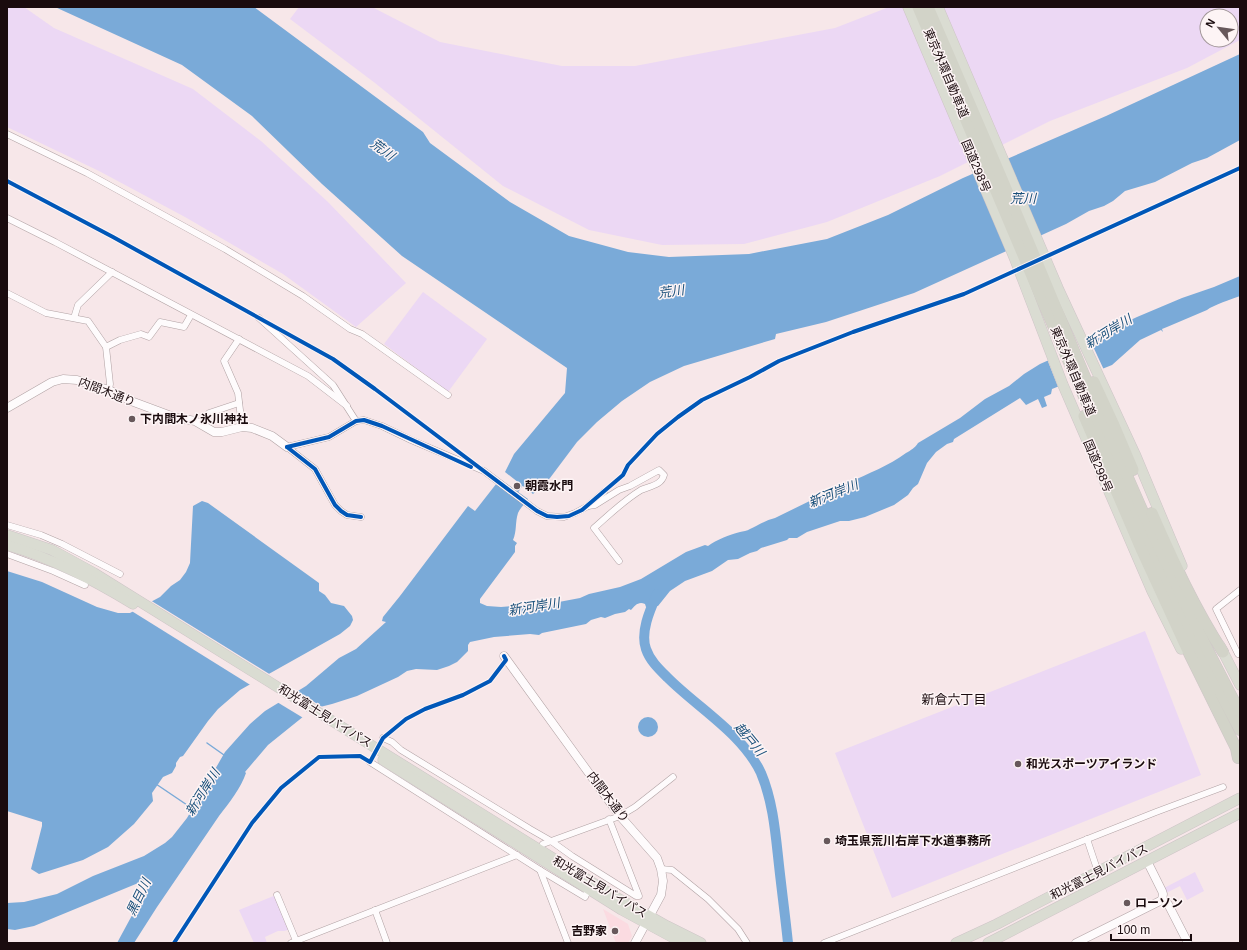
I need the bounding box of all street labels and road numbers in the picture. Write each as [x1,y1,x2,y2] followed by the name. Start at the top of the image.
[921,26,971,120] street label: 東京外環自動車道
[959,137,993,195] street label: 国道298号
[1048,324,1098,418] street label: 東京外環自動車道
[76,375,138,409] street label: 内間木通り
[1081,437,1115,495] street label: 国道298号
[276,682,374,750] street label: 和光富士見バイパス
[584,769,632,825] street label: 内間木通り
[1048,841,1150,903] street label: 和光富士見バイパス
[550,853,650,921] street label: 和光富士見バイパス

